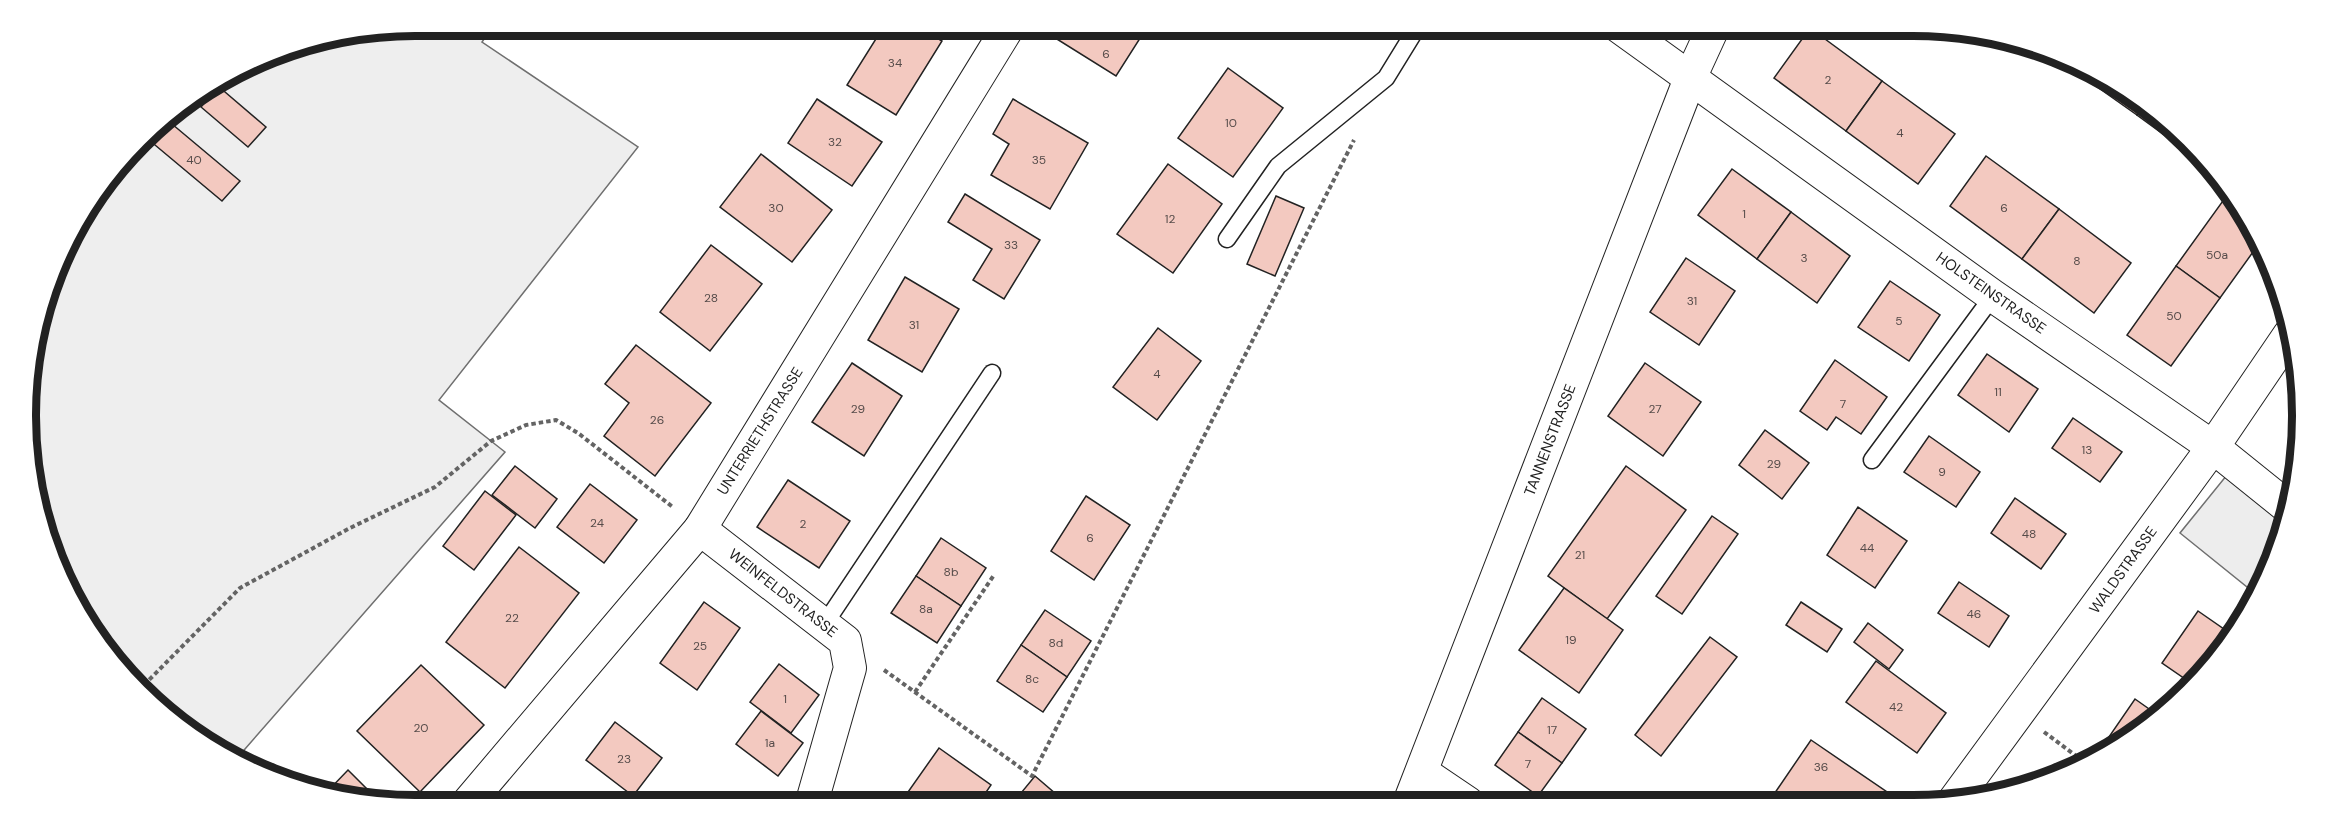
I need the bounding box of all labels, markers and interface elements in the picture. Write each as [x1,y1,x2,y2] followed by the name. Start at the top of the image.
[1102,46,1110,62] house number: 6
[888,55,902,71] house number: 34
[1825,72,1832,88] house number: 2
[1225,115,1237,131] house number: 10
[1896,125,1904,141] house number: 4
[828,134,842,150] house number: 32
[186,152,202,168] house number: 40
[1032,152,1046,168] house number: 35
[768,200,784,216] house number: 30
[2000,200,2008,216] house number: 6
[1742,206,1746,222] house number: 1
[1165,211,1175,227] house number: 12
[1004,237,1018,253] house number: 33
[1932,247,2050,339] street label: HOLSTEINSTRASSE
[2206,247,2228,263] house number: 50a
[1800,250,1808,266] house number: 3
[2073,253,2081,269] house number: 8
[704,290,718,306] house number: 28
[1687,293,1697,309] house number: 31
[2166,308,2182,324] house number: 50
[1895,313,1903,329] house number: 5
[909,317,919,333] house number: 31
[713,363,807,499] street label: UNTERRIETHSTRASSE
[1153,366,1161,382] house number: 4
[1519,381,1581,499] street label: TANNENSTRASSE
[1994,384,2002,400] house number: 11
[1840,396,1846,412] house number: 7
[851,401,865,417] house number: 29
[1648,401,1662,417] house number: 27
[650,412,664,428] house number: 26
[2082,442,2092,458] house number: 13
[1767,456,1781,472] house number: 29
[1938,464,1946,480] house number: 9
[590,515,604,531] house number: 24
[800,516,807,532] house number: 2
[2085,522,2161,618] street label: WALDSTRASSE
[2022,526,2036,542] house number: 48
[1086,530,1094,546] house number: 6
[1860,540,1874,556] house number: 44
[724,544,842,642] street label: WEINFELDSTRASSE
[1575,547,1585,563] house number: 21
[944,564,958,580] house number: 8b
[919,601,933,617] house number: 8a
[1967,606,1981,622] house number: 46
[505,610,519,626] house number: 22
[1565,632,1577,648] house number: 19
[1049,635,1063,651] house number: 8d
[693,638,707,654] house number: 25
[1025,671,1039,687] house number: 8c
[783,691,787,707] house number: 1
[1889,699,1903,715] house number: 42
[413,720,429,736] house number: 20
[1547,722,1557,738] house number: 17
[765,735,775,751] house number: 1a
[617,751,631,767] house number: 23
[1525,756,1531,772] house number: 7
[1814,759,1828,775] house number: 36

